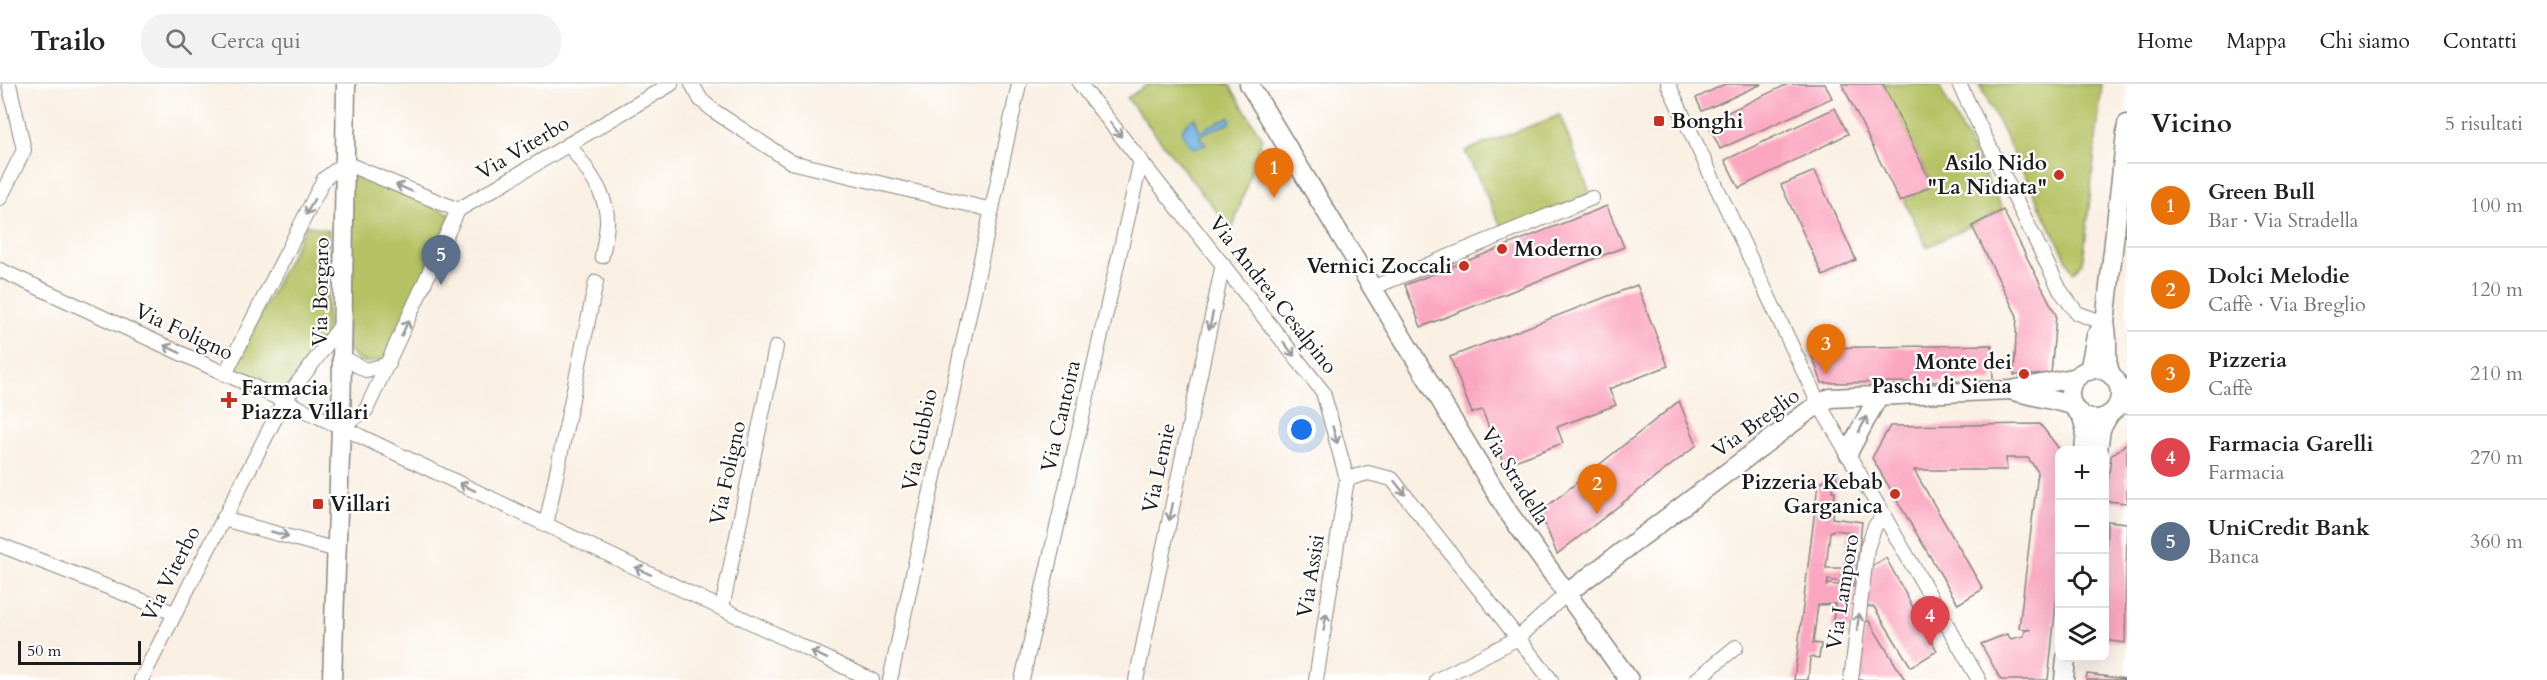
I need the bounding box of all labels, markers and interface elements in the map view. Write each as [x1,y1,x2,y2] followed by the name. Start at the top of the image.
[141,14,561,68] search box
[30,22,105,60] text: Trailo
[162,25,195,58] icon: search
[210,26,301,56] text: Cerca qui
[2137,27,2193,56] text: Home
[2226,27,2287,56] text: Mappa
[2320,27,2410,56] text: Chi siamo
[2443,27,2517,56] text: Contatti
[2151,106,2232,141] text: Vicino
[1671,107,1744,136] place label: Bonghi
[471,109,575,187] street label: Via Viterbo
[2445,110,2523,137] text: 5 risultati
[1652,114,1666,128] marker: Bonghi
[1110,121,1123,137] one-way arrow
[1254,148,1294,198] pin: 1
[1927,149,2047,202] place label: Asilo Nido "La Nidiata"
[2052,168,2066,182] marker: Asilo Nido "La Nidiata"
[2208,177,2315,207] text: Green Bull
[396,181,414,193] one-way arrow
[2165,192,2176,219] text: 1
[2470,192,2523,219] text: 100 m
[303,198,315,216] one-way arrow
[2208,207,2359,234] text: Bar · Via Stradella
[1202,210,1344,380] street label: Via Andrea Cesalpino
[1514,235,1602,264] place label: Moderno
[422,236,460,285] pin: 5
[306,237,336,347] street label: Via Borgaro
[1495,242,1509,256] marker: Moderno
[1306,252,1452,281] place label: Vernici Zoccali
[1457,259,1471,273] marker: Vernici Zoccali
[2208,261,2350,291] text: Dolci Melodie
[2165,276,2176,303] text: 2
[2470,276,2523,303] text: 120 m
[2208,291,2366,318] text: Caffè · Via Breglio
[130,297,238,367] street label: Via Foligno
[1205,311,1216,330] one-way arrow
[400,319,412,337] one-way arrow
[1806,324,1846,374] pin: 3
[1283,340,1295,356] one-way arrow
[164,343,182,355] one-way arrow
[2208,345,2287,375] text: Pizzeria
[1871,348,2013,401] place label: Monte dei Paschi di Siena
[1034,357,1088,475] street label: Via Cantoira
[2165,360,2176,387] text: 3
[2470,360,2523,387] text: 210 m
[2017,367,2031,381] marker: Monte dei Paschi di Siena
[241,374,369,427] place label: Farmacia Piazza Villari
[2208,375,2253,402] text: Caffè
[1706,381,1806,465] street label: Via Breglio
[895,386,945,494] street label: Via Gubbio
[222,393,236,407] marker: Farmacia Piazza Villari
[1287,415,1316,444] your location
[1857,416,1869,433] one-way arrow
[703,418,753,528] street label: Via Foligno
[1135,420,1183,516] street label: Via Lemie
[1473,421,1557,531] street label: Via Stradella
[1330,426,1341,445] one-way arrow
[2208,429,2374,459] text: Farmacia Garelli
[2165,444,2176,471] text: 4
[2470,444,2523,471] text: 270 m
[2055,446,2109,662] map controls
[2055,446,2109,500] button: +
[2208,459,2284,486] text: Farmacia
[1578,464,1616,514] pin: 2
[1741,468,1884,521] place label: Pizzeria Kebab Garganica
[1393,480,1406,496] one-way arrow
[459,481,477,493] one-way arrow
[1888,487,1902,501] marker: Pizzeria Kebab Garganica
[330,490,391,519] place label: Villari
[311,497,325,511] marker: Villari
[2055,500,2109,554] button: −
[1165,501,1176,521] one-way arrow
[2208,513,2370,543] text: UniCredit Bank
[135,521,207,627] street label: Via Viterbo
[2165,528,2176,555] text: 5
[2470,528,2523,555] text: 360 m
[270,529,289,541] one-way arrow
[1290,532,1332,620] street label: Via Assisi
[1820,532,1866,652] street label: Via Lamporo
[2208,543,2259,570] text: Banca
[2055,554,2109,608] button: locate
[635,564,653,576] one-way arrow
[1910,596,1950,646] pin: 4
[2055,608,2109,662] button: layers
[1319,613,1330,633] one-way arrow
[1853,613,1864,632] one-way arrow
[18,638,141,666] scale bar
[27,640,61,662] text: 50 m
[811,648,829,660] one-way arrow

